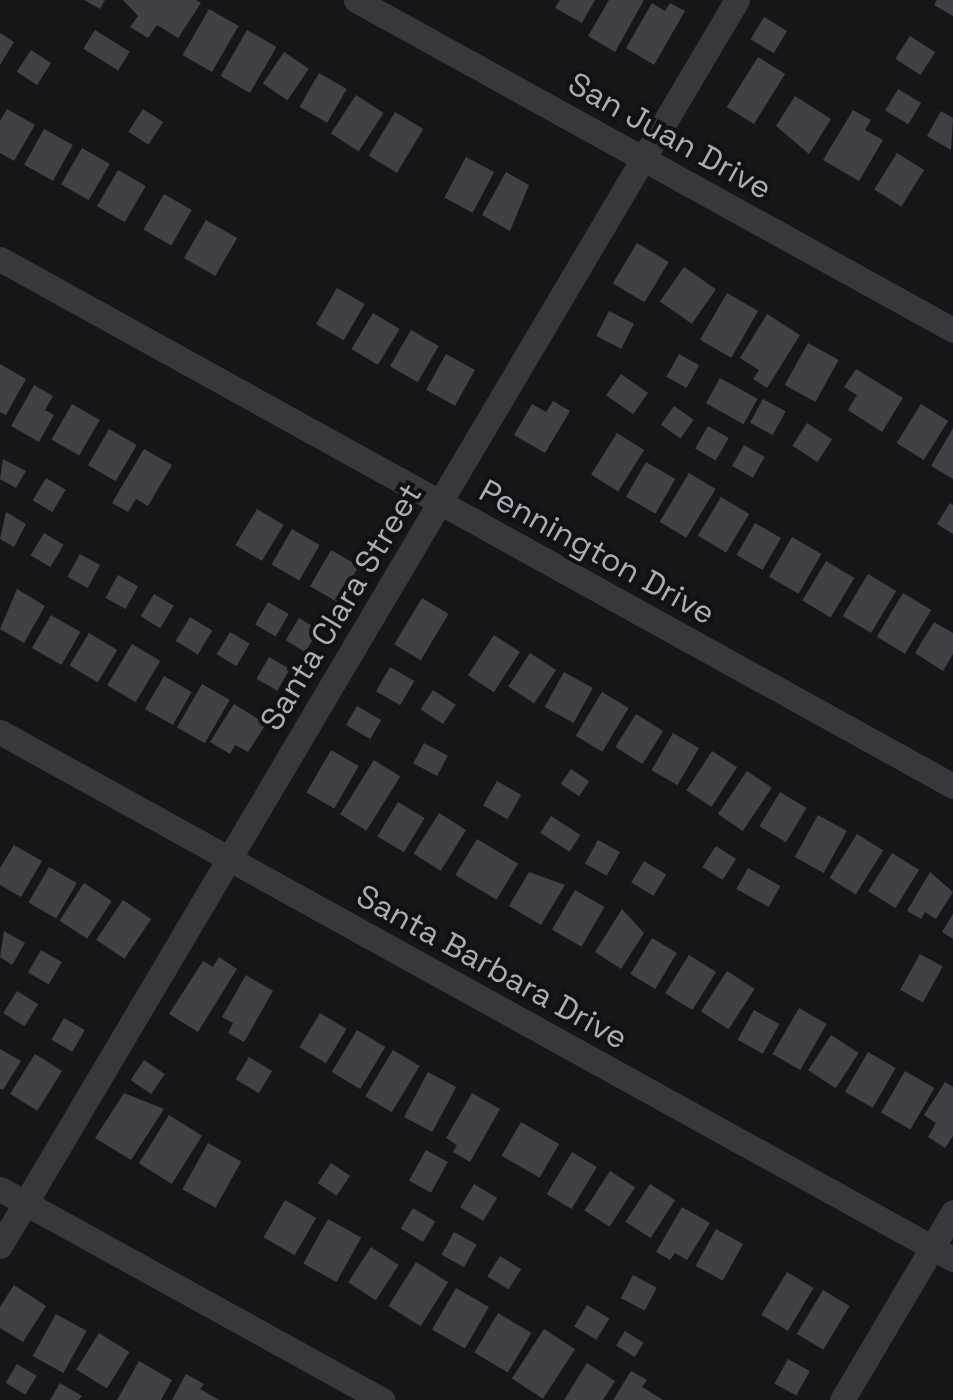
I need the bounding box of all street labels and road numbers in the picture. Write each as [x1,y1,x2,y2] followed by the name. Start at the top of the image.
[562,64,778,208] street label: San Juan Drive
[473,471,721,633] street label: Pennington Drive
[252,477,430,737] street label: Santa Clara Street
[350,877,634,1057] street label: Santa Barbara Drive

